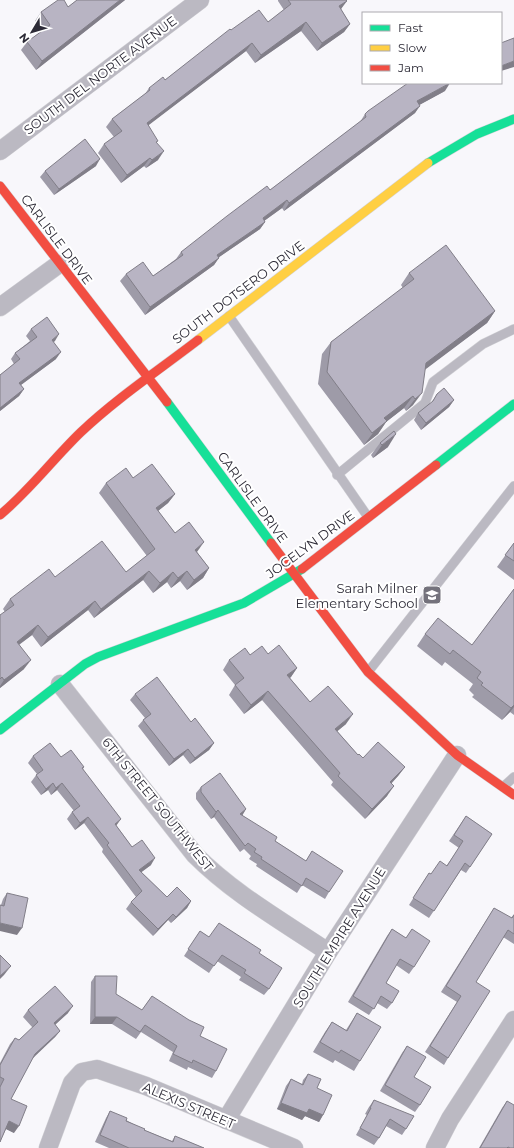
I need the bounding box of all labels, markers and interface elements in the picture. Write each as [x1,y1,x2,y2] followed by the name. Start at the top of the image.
[12,12,52,52] north arrow
[21,12,179,138] street label: SOUTH DEL NORTE AVENUE
[362,12,502,84] legend
[398,20,423,35] text: Fast
[398,40,427,55] text: Slow
[397,60,424,75] text: Jam
[18,191,96,287] street label: CARLISLE DRIVE
[169,237,307,347] street label: SOUTH DOTSERO DRIVE
[215,448,291,546] street label: CARLISLE DRIVE
[262,507,357,582] street label: JOCELYN DRIVE
[295,580,418,611] place label: Sarah Milner Elementary School
[421,584,443,606] school or university icon: Sarah Milner Elementary School
[99,734,217,874] street label: 6TH STREET SOUTHWEST
[289,864,389,1010] street label: SOUTH EMPIRE AVENUE
[140,1078,238,1132] street label: ALEXIS STREET

